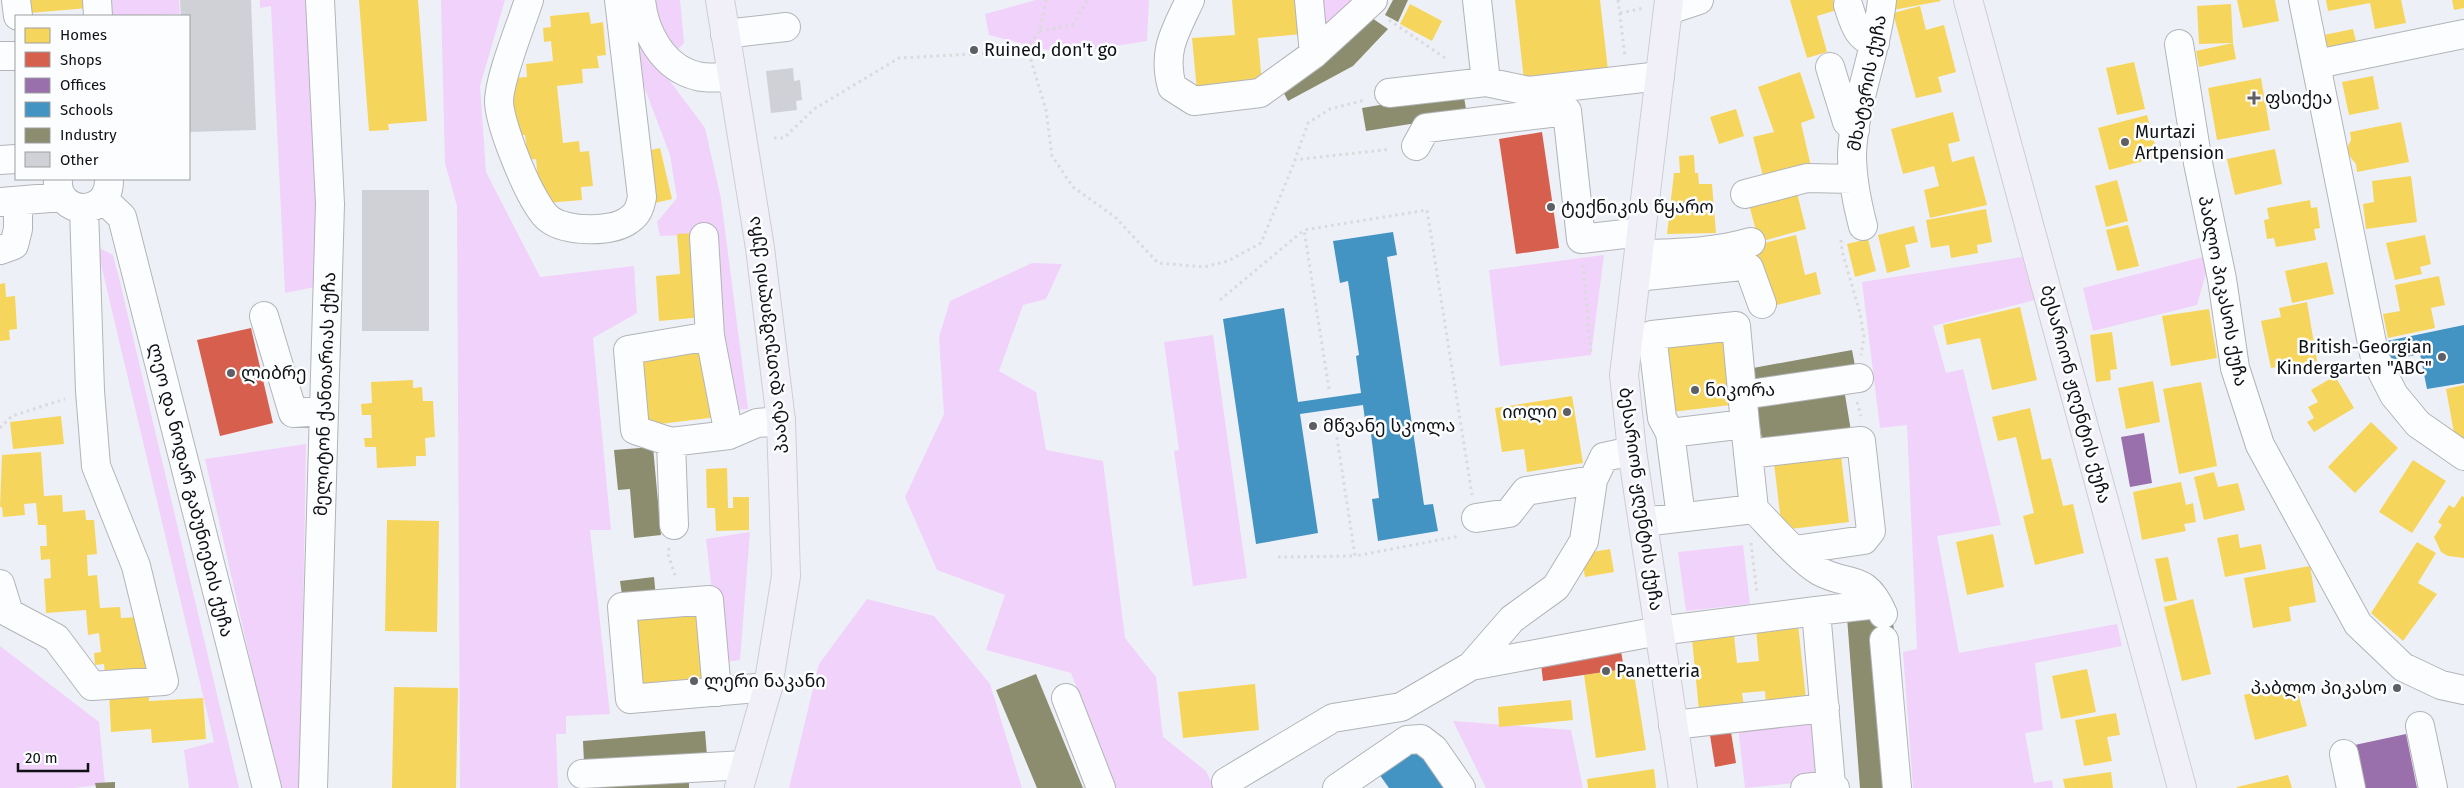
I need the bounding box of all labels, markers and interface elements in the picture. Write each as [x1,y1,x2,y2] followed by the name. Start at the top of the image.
[1843,13,1891,153] street label: მხატვრის ქუჩა
[15,15,190,180] legend
[60,26,107,44] text: Homes
[984,39,1117,61] place label: Ruined, don't go
[968,44,980,56] marker: Ruined, don't go
[60,51,102,69] text: Shops
[60,76,106,94] text: Offices
[2265,87,2332,109] place label: ფსიქეა
[2247,91,2261,105] marker: ფსიქეა
[60,101,113,119] text: Schools
[2135,121,2224,164] place label: Murtazi Artpension
[60,126,117,144] text: Industry
[2119,136,2131,148] marker: Murtazi Artpension
[60,151,99,169] text: Other
[2194,194,2252,388] street label: პაბლო პიკასოს ქუჩა
[1561,196,1714,218] place label: ტექნიკის წყარო
[1545,201,1557,213] marker: ტექნიკის წყარო
[742,215,794,455] street label: პაატა დათუაშვილის ქუჩა
[310,271,340,517] street label: მელიტონ ქანთარიას ქუჩა
[2036,282,2116,506] street label: ბესარიონ ჟღენტის ქუჩა
[2276,336,2432,379] place label: British-Georgian Kindergarten "ABC"
[144,341,238,639] street label: ლეო და ნოდარ გაბუნიების ქუჩა
[2436,351,2448,363] marker: British-Georgian Kindergarten "ABC"
[241,362,307,384] place label: ლიბრე
[225,367,237,379] marker: ლიბრე
[1705,379,1775,401] place label: ნიკორა
[1689,384,1701,396] marker: ნიკორა
[1614,386,1668,612] street label: ბესარიონ ჟღენტის ქუჩა
[1502,401,1557,423] place label: იოლი
[1561,406,1573,418] marker: იოლი
[1323,415,1456,437] place label: მწვანე სკოლა
[1307,420,1319,432] marker: მწვანე სკოლა
[1616,660,1700,682] place label: Panetteria
[1600,665,1612,677] marker: Panetteria
[704,670,826,692] place label: ლერი ნაკანი
[688,675,700,687] marker: ლერი ნაკანი
[2251,677,2387,699] place label: პაბლო პიკასო
[2391,682,2403,694] marker: პაბლო პიკასო
[18,740,88,772] scale bar
[25,749,58,767] text: 20 m

